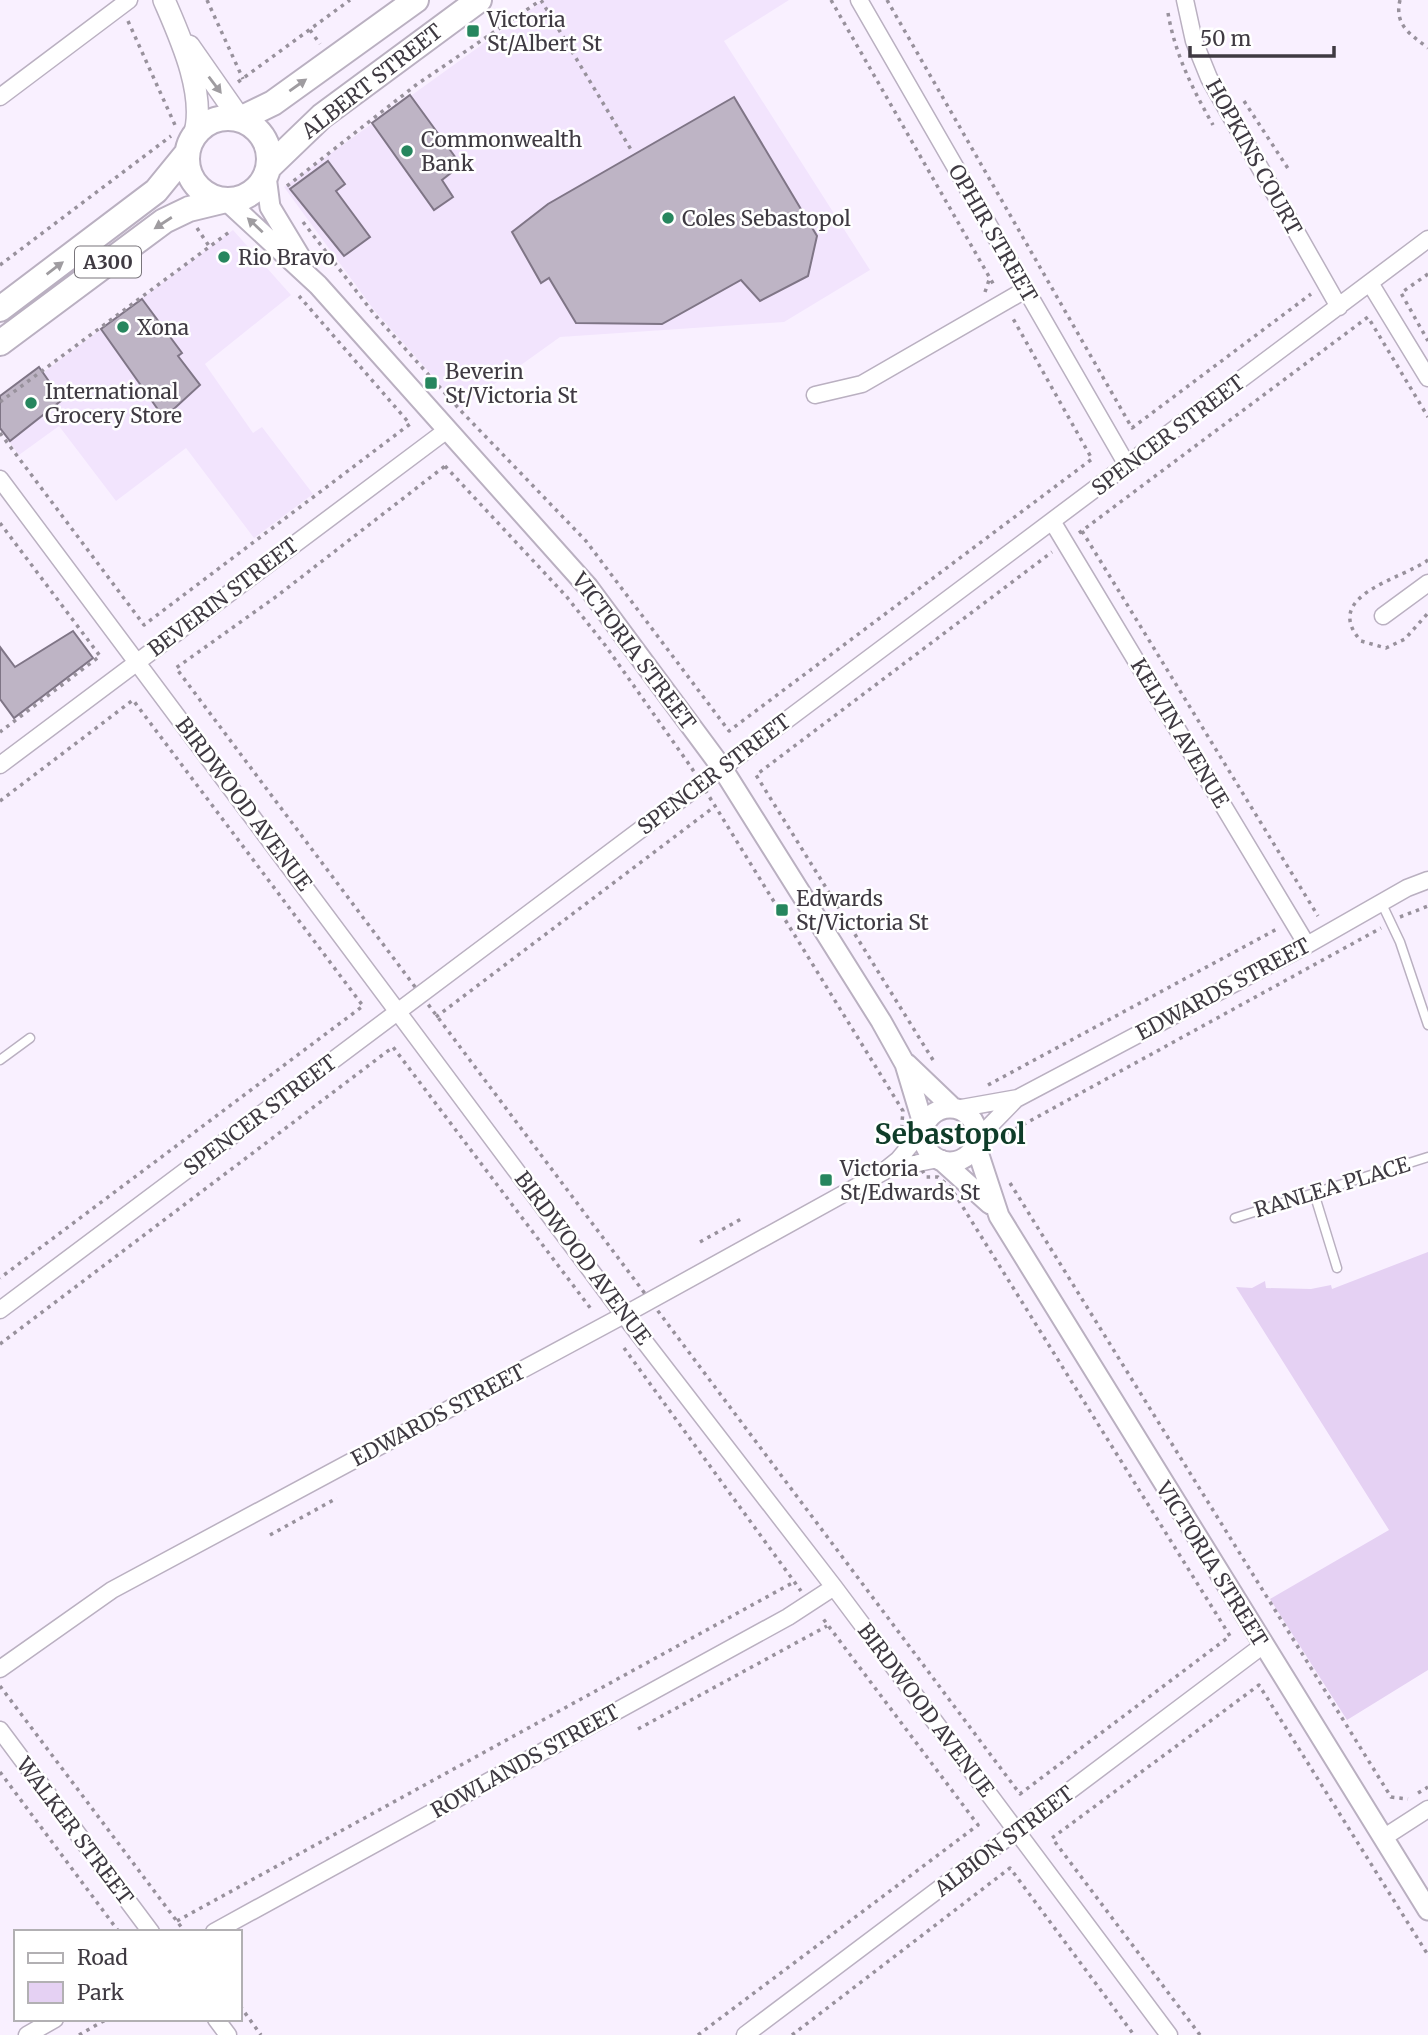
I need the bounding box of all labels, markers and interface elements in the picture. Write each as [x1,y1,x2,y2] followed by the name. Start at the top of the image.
[486,6,602,57] place label: Victoria St/Albert St
[1190,14,1334,58] scale bar
[295,17,448,145] street label: ALBERT STREET
[465,23,481,39] marker: Victoria St/Albert St
[1200,25,1251,52] text: 50 m
[1200,74,1308,240] street label: HOPKINS COURT
[208,76,222,94] one-way arrow
[289,79,307,93] one-way arrow
[421,126,582,177] place label: Commonwealth Bank
[399,143,415,159] marker: Commonwealth Bank
[943,159,1044,307] street label: OPHIR STREET
[682,205,851,232] place label: Coles Sebastopol
[660,210,676,226] marker: Coles Sebastopol
[153,216,172,229] one-way arrow
[247,218,264,234] one-way arrow
[238,244,335,271] place label: Rio Bravo
[75,246,141,278] road number: A300
[216,249,232,265] marker: Rio Bravo
[45,261,64,275] one-way arrow
[137,314,189,341] place label: Xona
[115,319,131,335] marker: Xona
[445,358,578,409] place label: Beverin St/Victoria St
[1086,368,1250,501] street label: SPENCER STREET
[423,375,439,391] marker: Beverin St/Victoria St
[45,378,182,429] place label: International Grocery Store
[23,395,39,411] marker: International Grocery Store
[143,531,304,662] street label: BEVERIN STREET
[566,566,702,735] street label: VICTORIA STREET
[1125,653,1236,813] street label: KELVIN AVENUE
[632,707,796,840] street label: SPENCER STREET
[170,712,318,897] street label: BIRDWOOD AVENUE
[796,885,929,936] place label: Edwards St/Victoria St
[774,902,790,918] marker: Edwards St/Victoria St
[1131,932,1315,1046] street label: EDWARDS STREET
[178,1048,342,1181] street label: SPENCER STREET
[874,1116,1026,1152] district label: Sebastopol
[1251,1150,1414,1223] street label: RANLEA PLACE
[839,1155,980,1206] place label: Victoria St/Edwards St
[509,1166,657,1351] street label: BIRDWOOD AVENUE
[818,1172,834,1188] marker: Victoria St/Edwards St
[346,1358,530,1472] street label: EDWARDS STREET
[1150,1476,1274,1652] street label: VICTORIA STREET
[852,1618,1000,1803] street label: BIRDWOOD AVENUE
[426,1698,624,1824] street label: ROWLANDS STREET
[10,1751,139,1910] street label: WALKER STREET
[928,1780,1079,1903] street label: ALBION STREET
[14,1930,242,2021] legend
[77,1944,128,1971] text: Road
[77,1979,124,2006] text: Park

